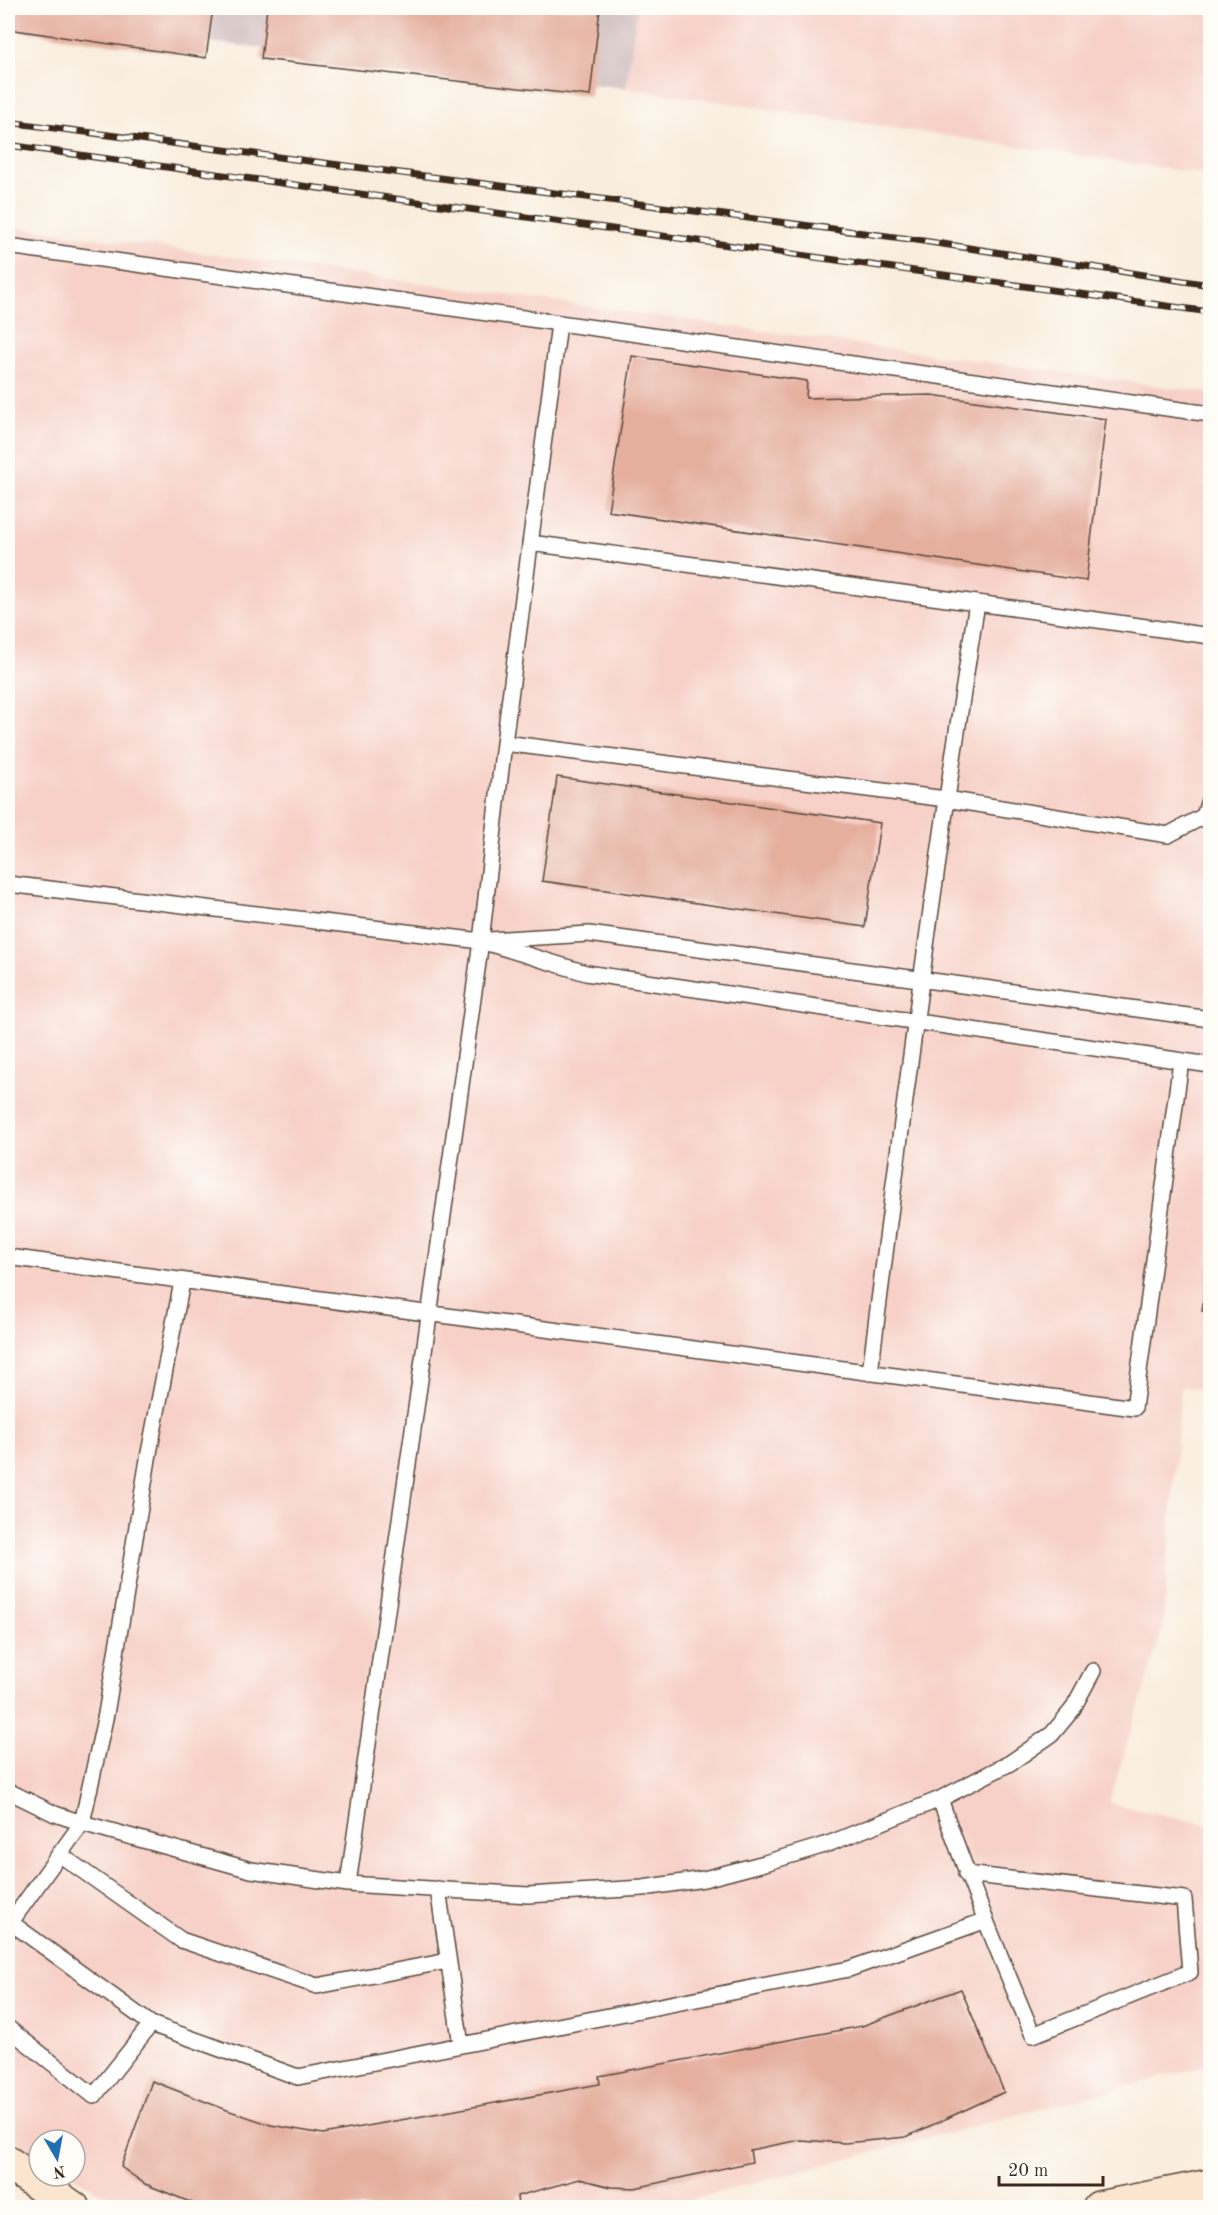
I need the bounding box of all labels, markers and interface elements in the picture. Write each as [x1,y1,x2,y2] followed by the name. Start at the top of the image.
[27,2128,87,2188] north arrow
[999,2149,1102,2187] scale bar
[51,2162,67,2180] text: N
[1008,2162,1048,2180] text: 20 m

